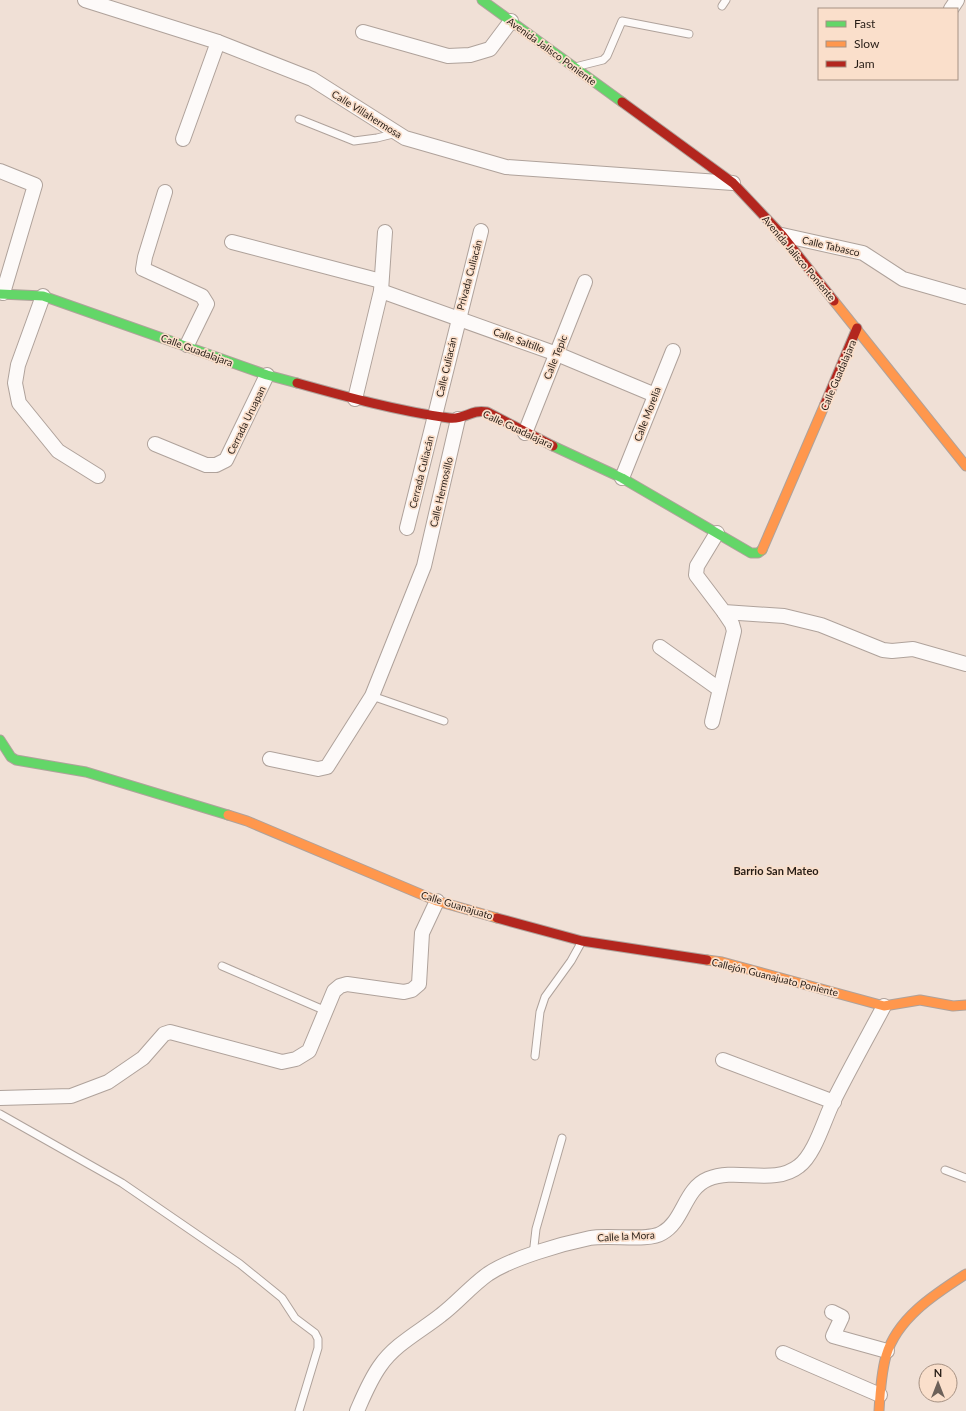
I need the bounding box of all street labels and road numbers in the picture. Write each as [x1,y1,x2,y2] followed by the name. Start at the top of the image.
[505,15,599,87] street label: Avenida Jalisco Poniente
[330,88,404,140] street label: Calle Villahermosa
[760,213,838,303] street label: Avenida Jalisco Poniente
[801,234,861,259] street label: Calle Tabasco
[454,239,484,311] street label: Privada Culiacán
[492,325,546,355] street label: Calle Saltillo
[159,331,235,369] street label: Calle Guadalajara
[541,333,569,381] street label: Calle Tepic
[433,336,459,398] street label: Calle Culiacán
[818,338,858,412] street label: Calle Guadalajara
[224,384,268,456] street label: Cerrada Uruapan
[631,385,663,443] street label: Calle Morelia
[481,408,555,450] street label: Calle Guadalajara
[406,434,436,510] street label: Cerrada Culiacán
[427,455,455,528] street label: Calle Hermosillo
[420,888,495,922] street label: Calle Guanajuato
[711,955,839,999] street label: Callejón Guanajuato Poniente
[597,1229,655,1243] street label: Calle la Mora

